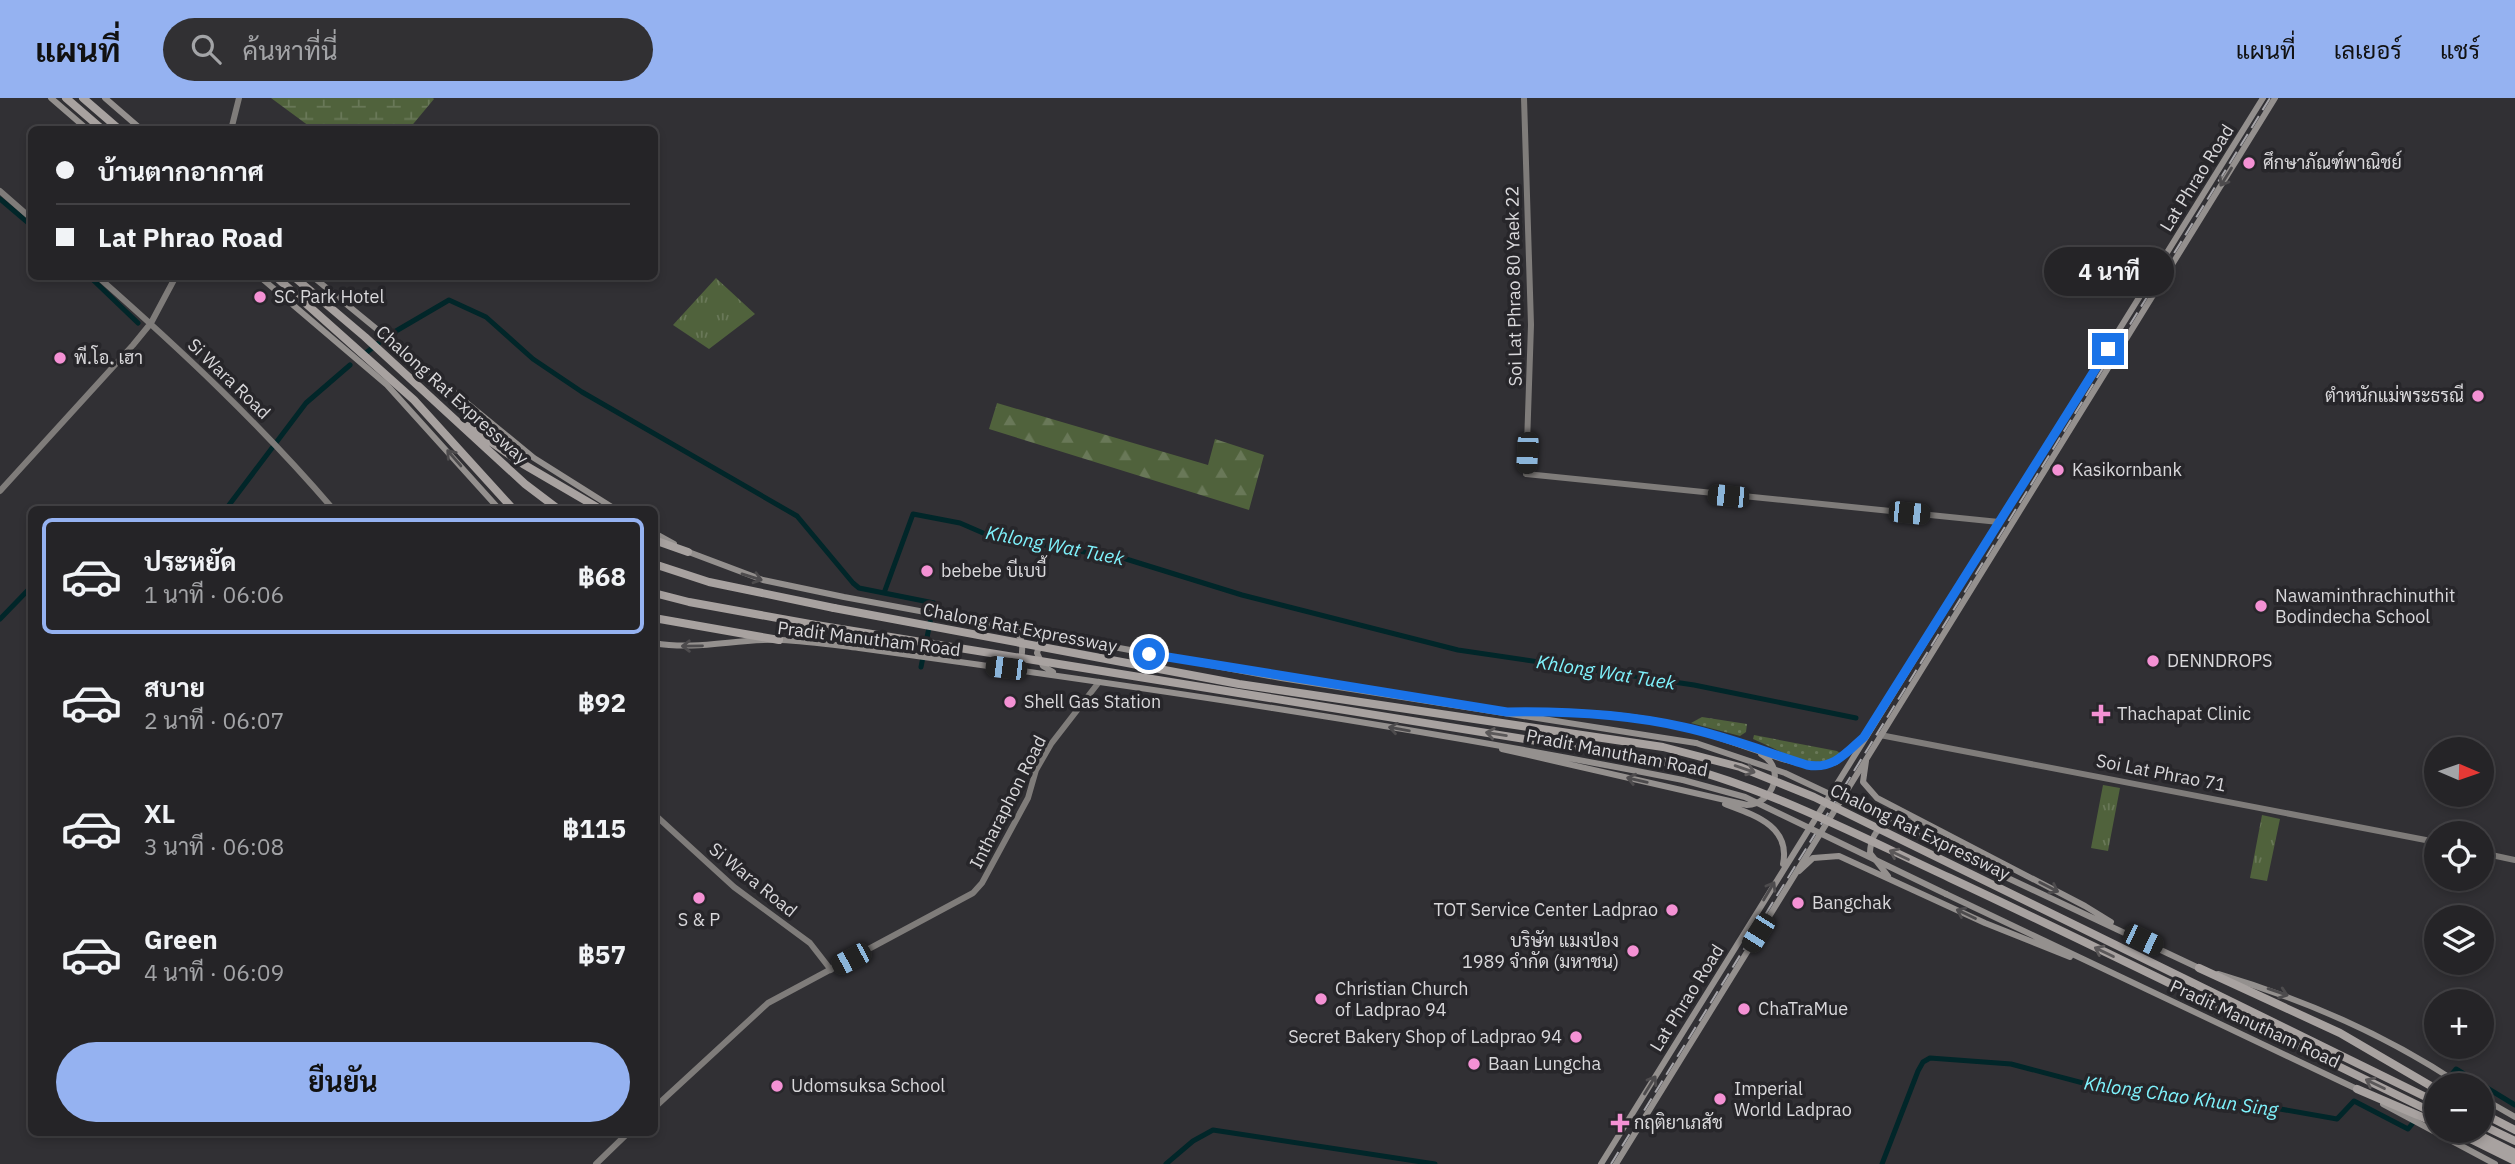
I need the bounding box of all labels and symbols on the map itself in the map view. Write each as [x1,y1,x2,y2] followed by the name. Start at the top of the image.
[2154,120,2239,236] street label: Lat Phrao Road
[2263,150,2402,174] place label: ศึกษาภัณฑ์พาณิชย์
[2241,155,2257,171] marker: ศึกษาภัณฑ์พาณิชย์
[2219,167,2233,187] one-way arrow
[1500,186,1527,386] street label: Soi Lat Phrao 80 Yaek 22
[2043,247,2173,296] callout: 4 นาที
[274,285,384,308] place label: SC Park Hotel
[252,289,268,305] marker: SC Park Hotel
[371,320,533,469] street label: Chalong Rat Expressway
[183,333,276,424] street label: Si Wara Road
[2092,333,2124,365] route end
[74,345,143,369] place label: พี.โอ. เฮา
[52,350,68,366] marker: พี.โอ. เฮา
[2325,383,2464,407] place label: ตำหนักแม่พระธรณี
[2470,388,2486,404] marker: ตำหนักแม่พระธรณี
[1516,431,1539,475] car
[446,449,462,467] one-way arrow
[2072,458,2182,481] place label: Kasikornbank
[2050,462,2066,478] marker: Kasikornbank
[1707,483,1750,509] car
[1888,500,1931,526] car
[984,520,1127,570] water label: Khlong Wat Tuek
[941,555,1048,582] place label: bebebe บีเบบี้
[919,563,935,579] marker: bebebe บีเบบี้
[741,571,763,584] one-way arrow
[2275,584,2455,628] place label: Nawaminthrachinuthit Bodindecha School
[921,597,1119,658] street label: Chalong Rat Expressway
[2253,598,2269,614] marker: Nawaminthrachinuthit Bodindecha School
[776,616,962,661] street label: Pradit Manutham Road
[1133,638,1165,670] route start
[681,640,704,653] one-way arrow
[1535,649,1678,695] water label: Khlong Wat Tuek
[2167,649,2273,672] place label: DENNDROPS
[2145,653,2161,669] marker: DENNDROPS
[984,655,1029,681] car
[1024,690,1161,713] place label: Shell Gas Station
[1002,694,1018,710] marker: Shell Gas Station
[2117,702,2251,725] place label: Thachapat Clinic
[2091,704,2111,724] marker: Thachapat Clinic
[1388,722,1411,735] one-way arrow
[1524,724,1710,781] street label: Pradit Manutham Road
[1485,727,1508,740] one-way arrow
[964,731,1051,872] street label: Intharaphon Road
[2424,737,2494,807] north arrow
[2094,749,2228,796] street label: Soi Lat Phrao 71
[1734,764,1756,776] one-way arrow
[1626,773,1649,786] one-way arrow
[1826,778,2014,885] street label: Chalong Rat Expressway
[705,837,802,922] street label: Si Wara Road
[1889,847,1910,861] one-way arrow
[2038,881,2059,895] one-way arrow
[1763,882,1777,902] one-way arrow
[691,890,707,906] marker: S & P
[1812,891,1892,914] place label: Bangchak
[1790,895,1806,911] marker: Bangchak
[1434,898,1658,921] place label: TOT Service Center Ladprao
[1664,902,1680,918] marker: TOT Service Center Ladprao
[1956,907,1977,920] one-way arrow
[678,908,720,931] place label: S & P
[1738,910,1779,956] car
[2120,921,2167,959] car
[1462,929,1619,973] place label: บริษัท แมงป่อง 1989 จำกัด (มหาชน)
[828,940,875,978] car
[1644,940,1729,1056] street label: Lat Phrao Road
[1625,943,1641,959] marker: บริษัท แมงป่อง 1989 จำกัด (มหาชน)
[2094,944,2115,958] one-way arrow
[2167,974,2344,1073] street label: Pradit Manutham Road
[1335,977,1468,1021] place label: Christian Church of Ladprao 94
[2267,987,2289,999] one-way arrow
[1313,991,1329,1007] marker: Christian Church of Ladprao 94
[1758,997,1848,1020] place label: ChaTraMue
[1736,1001,1752,1017] marker: ChaTraMue
[1288,1025,1562,1048] place label: Secret Bakery Shop of Ladprao 94
[1568,1029,1584,1045] marker: Secret Bakery Shop of Ladprao 94
[1488,1052,1601,1075] place label: Baan Lungcha
[1466,1056,1482,1072] marker: Baan Lungcha
[2082,1071,2281,1122] water label: Khlong Chao Khun Sing
[791,1074,945,1097] place label: Udomsuksa School
[1642,1076,1657,1095] one-way arrow
[1734,1077,1852,1121] place label: Imperial World Ladprao
[2365,1077,2386,1091] one-way arrow
[769,1078,785,1094] marker: Udomsuksa School
[1712,1091,1728,1107] marker: Imperial World Ladprao
[1634,1111,1723,1134] place label: กฤติยาเภสัช
[1612,1115,1628,1131] marker: กฤติยาเภสัช

